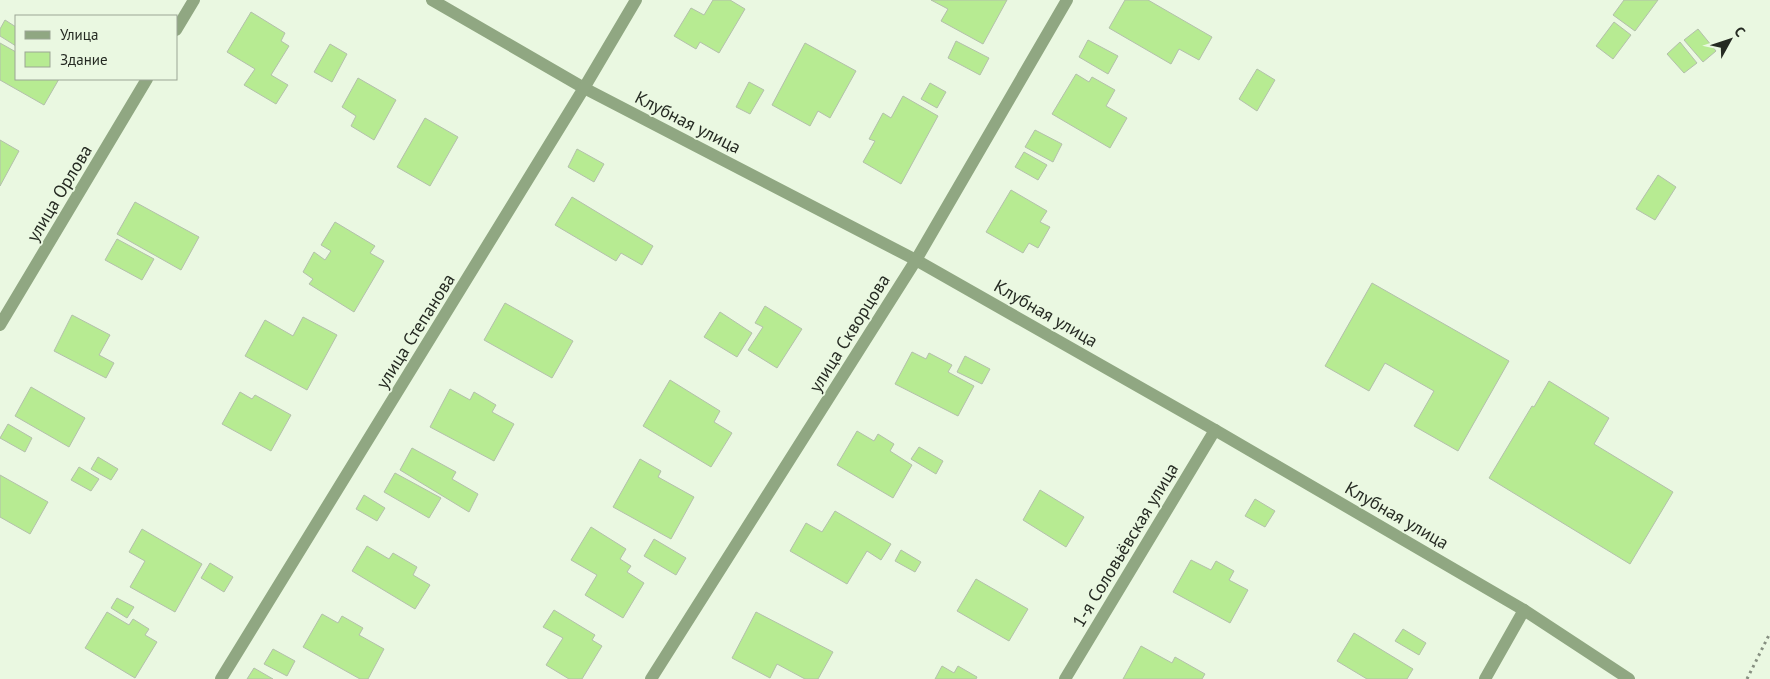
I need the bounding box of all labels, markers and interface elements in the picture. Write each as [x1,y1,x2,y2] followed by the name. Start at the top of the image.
[15,15,178,80] legend
[1705,15,1755,65] north arrow
[1731,23,1749,41] text: С
[60,25,98,44] text: Улица
[60,50,108,69] text: Здание
[631,85,745,159] street label: Клубная улица
[21,140,97,246] street label: улица Орлова
[370,269,460,393] street label: улица Степанова
[803,270,895,396] street label: улица Скворцова
[990,274,1102,352] street label: Клубная улица
[1067,459,1183,631] street label: 1-я Соловьёвская улица
[1341,476,1453,554] street label: Клубная улица

